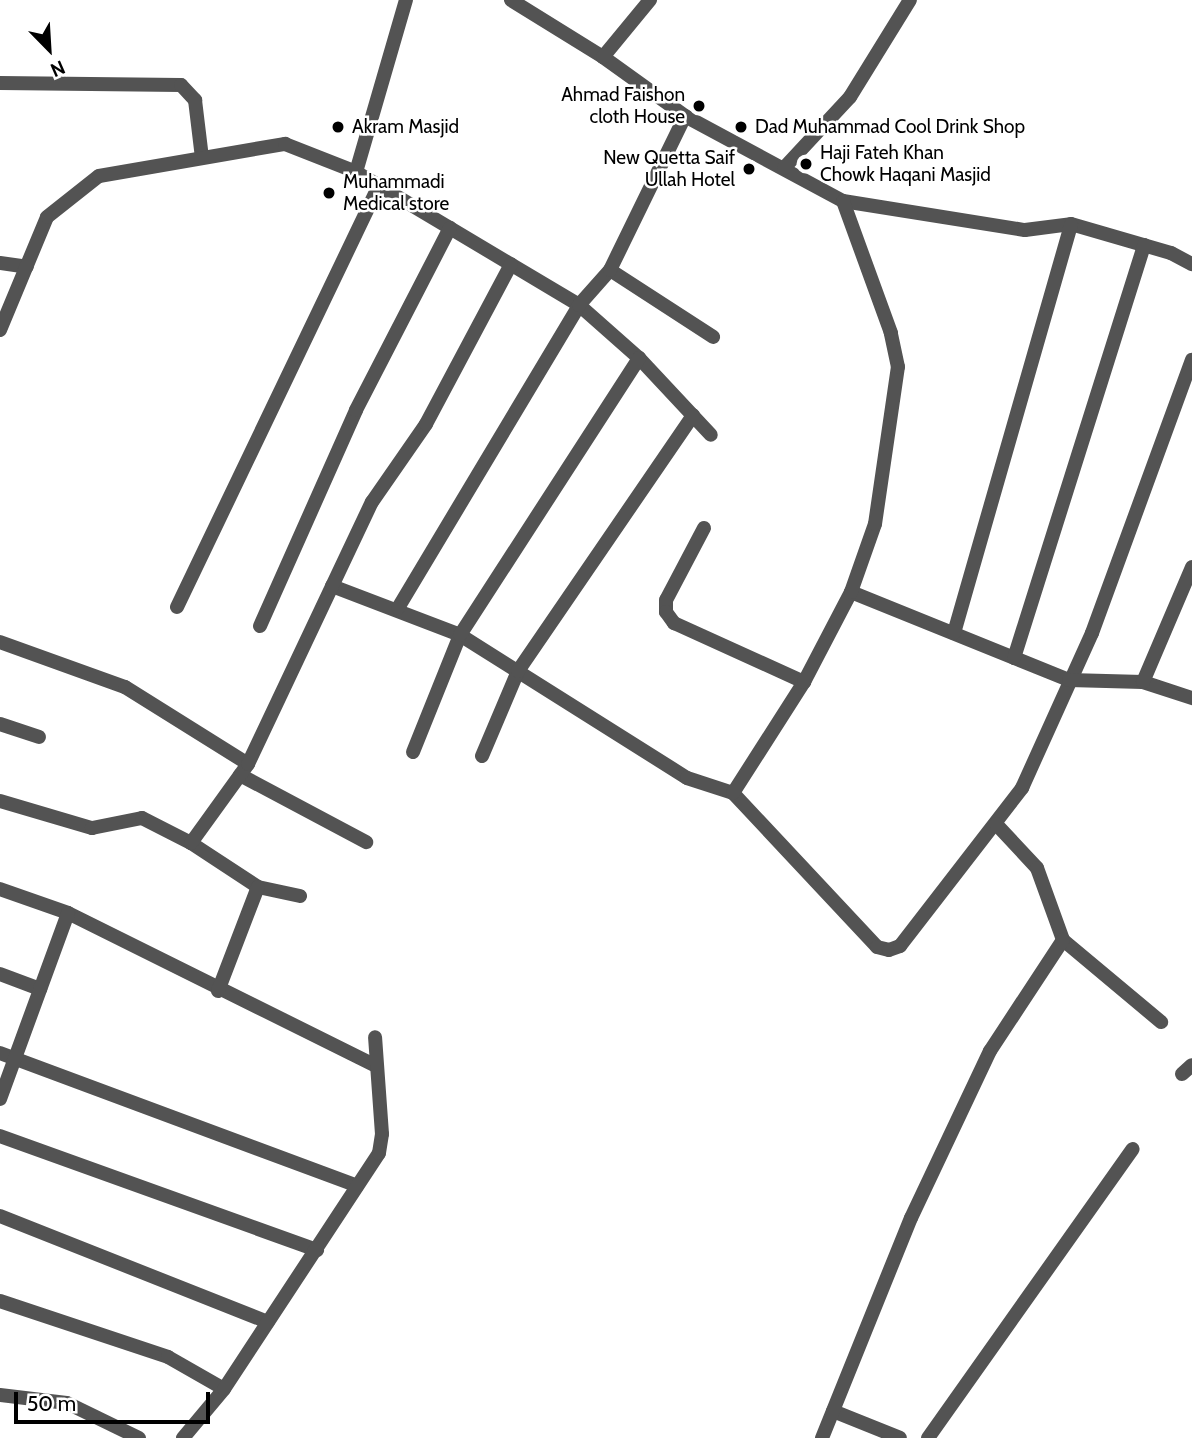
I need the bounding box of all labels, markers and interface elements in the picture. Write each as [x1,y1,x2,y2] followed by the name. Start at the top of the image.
[14,14,84,84] north arrow
[47,55,69,82] text: N
[561,84,685,128] place label: Ahmad Faishon cloth House
[691,98,707,114] marker: Ahmad Faishon cloth House
[352,116,459,138] place label: Akram Masjid
[755,116,1025,138] place label: Dad Muhammad Cool Drink Shop
[330,119,346,135] marker: Akram Masjid
[733,119,749,135] marker: Dad Muhammad Cool Drink Shop
[820,142,991,186] place label: Haji Fateh Khan Chowk Haqani Masjid
[603,147,735,191] place label: New Quetta Saif Ullah Hotel
[798,156,814,172] marker: Haji Fateh Khan Chowk Haqani Masjid
[741,161,757,177] marker: New Quetta Saif Ullah Hotel
[343,171,449,215] place label: Muhammadi Medical store
[321,185,337,201] marker: Muhammadi Medical store
[18,1378,214,1422] scale bar
[27,1391,76,1416] text: 50 m

